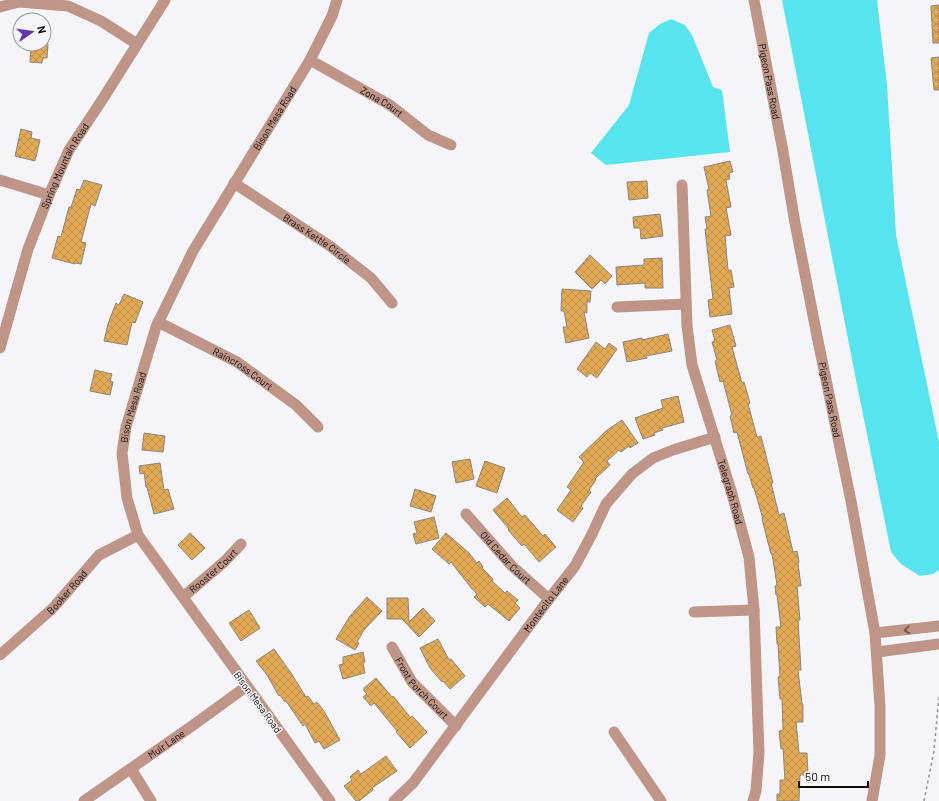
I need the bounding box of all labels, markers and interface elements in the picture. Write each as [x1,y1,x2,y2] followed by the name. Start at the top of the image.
[12,12,52,52] north arrow
[35,25,49,35] text: N
[757,43,783,120] street label: Pigeon Pass Road
[250,84,299,152] street label: Bison Mesa Road
[359,84,406,119] street label: Zona Court
[38,121,91,210] street label: Spring Mountain Road
[281,211,353,266] street label: Brass Kettle Circle
[211,345,276,392] street label: Raincross Court
[817,361,844,439] street label: Pigeon Pass Road
[118,370,148,443] street label: Bison Mesa Road
[716,458,746,526] street label: Telegraph Road
[478,529,534,586] street label: Old Cedar Court
[186,546,240,595] street label: Rooster Court
[44,567,89,617] street label: Booker Road
[521,574,571,634] street label: Montecito Lane
[904,625,910,634] one-way arrow
[393,655,451,721] street label: Front Porch Court
[232,669,284,735] street label: Bison Mesa Road
[145,727,187,761] street label: Muir Lane
[799,763,868,789] scale bar
[805,769,830,783] text: 50 m

